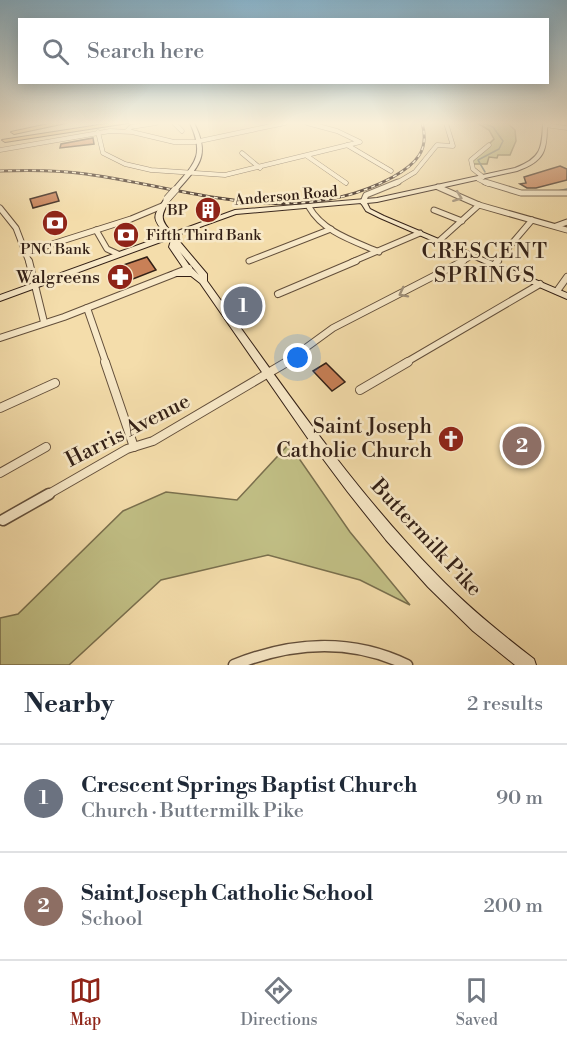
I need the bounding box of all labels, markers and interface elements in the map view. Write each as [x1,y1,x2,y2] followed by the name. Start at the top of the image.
[18,18,549,84] search box
[39,35,72,68] icon: search
[87,38,204,65] text: Search here
[233,182,339,210] street label: Anderson Road
[452,190,463,202] one-way arrow
[193,195,223,225] building icon: BP
[166,201,188,220] place label: BP
[40,208,70,238] bank icon: PNC Bank
[111,220,141,250] bank icon: Fifth Third Bank
[146,226,262,245] place label: Fifth Third Bank
[421,239,549,289] district label: CRESCENT SPRINGS
[20,240,91,259] place label: PNC Bank
[105,262,135,292] pharmacy icon: Walgreens
[15,266,100,289] place label: Walgreens
[224,284,262,328] pin: 1
[398,286,409,298] one-way arrow
[283,343,312,372] your location
[61,389,195,473] street label: Harris Avenue
[276,414,432,464] place label: Saint Joseph Catholic Church
[436,424,466,454] church icon: Saint Joseph Catholic Church
[502,424,542,468] pin: 2
[364,473,487,602] street label: Buttermilk Pike
[24,688,114,720] text: Nearby
[467,692,543,717] text: 2 results
[81,772,417,799] text: Crescent Springs Baptist Church
[39,786,48,811] text: 1
[496,786,543,811] text: 90 m
[81,799,304,824] text: Church · Buttermilk Pike
[81,880,373,907] text: Saint Joseph Catholic School
[37,894,50,919] text: 2
[483,894,543,919] text: 200 m
[81,907,143,932] text: School
[69,974,102,1030] tab: Map
[240,974,318,1030] tab: Directions
[456,974,498,1030] tab: Saved

